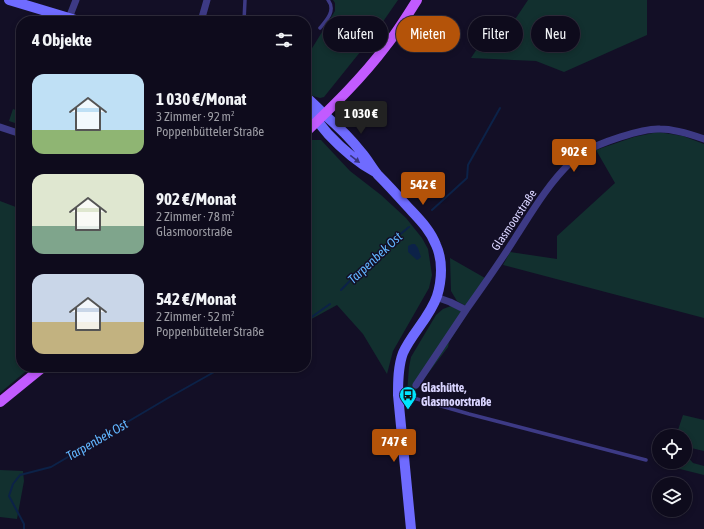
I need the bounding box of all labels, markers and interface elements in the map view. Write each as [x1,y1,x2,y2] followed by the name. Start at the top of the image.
[323,16,388,52] chip: Kaufen
[396,16,460,52] chip: Mieten
[468,16,523,52] chip: Filter
[531,16,580,52] chip: Neu
[273,29,295,51] icon: filters
[32,30,92,50] text: 4 Objekte
[156,89,246,109] text: 1 030 €/Monat
[64,90,112,138] icon: home
[324,101,398,135] pin: 1 030 €
[344,106,378,121] text: 1 030 €
[156,109,235,124] text: 3 Zimmer · 92 m²
[156,124,264,139] text: Poppenbütteler Straße
[546,139,602,173] pin: 902 €
[561,144,587,159] text: 902 €
[349,155,360,163] one-way arrow
[395,172,451,206] pin: 542 €
[410,177,436,192] text: 542 €
[488,187,540,253] street label: Glasmoorstraße
[156,189,236,209] text: 902 €/Monat
[64,190,112,238] icon: home
[156,209,235,224] text: 2 Zimmer · 78 m²
[156,224,232,239] text: Glasmoorstraße
[345,229,405,287] water label: Tarpenbek Ost
[156,289,236,309] text: 542 €/Monat
[64,290,112,338] icon: home
[156,309,235,324] text: 2 Zimmer · 52 m²
[156,324,264,339] text: Poppenbütteler Straße
[421,381,492,409] place label: Glashütte, Glasmoorstraße
[398,385,418,410] bus stop icon: Glashütte, Glasmoorstraße
[64,416,131,464] water label: Tarpenbek Ost
[366,429,422,463] pin: 747 €
[652,429,692,517] map controls
[652,429,692,469] button: locate
[381,434,407,449] text: 747 €
[652,477,692,517] button: layers

